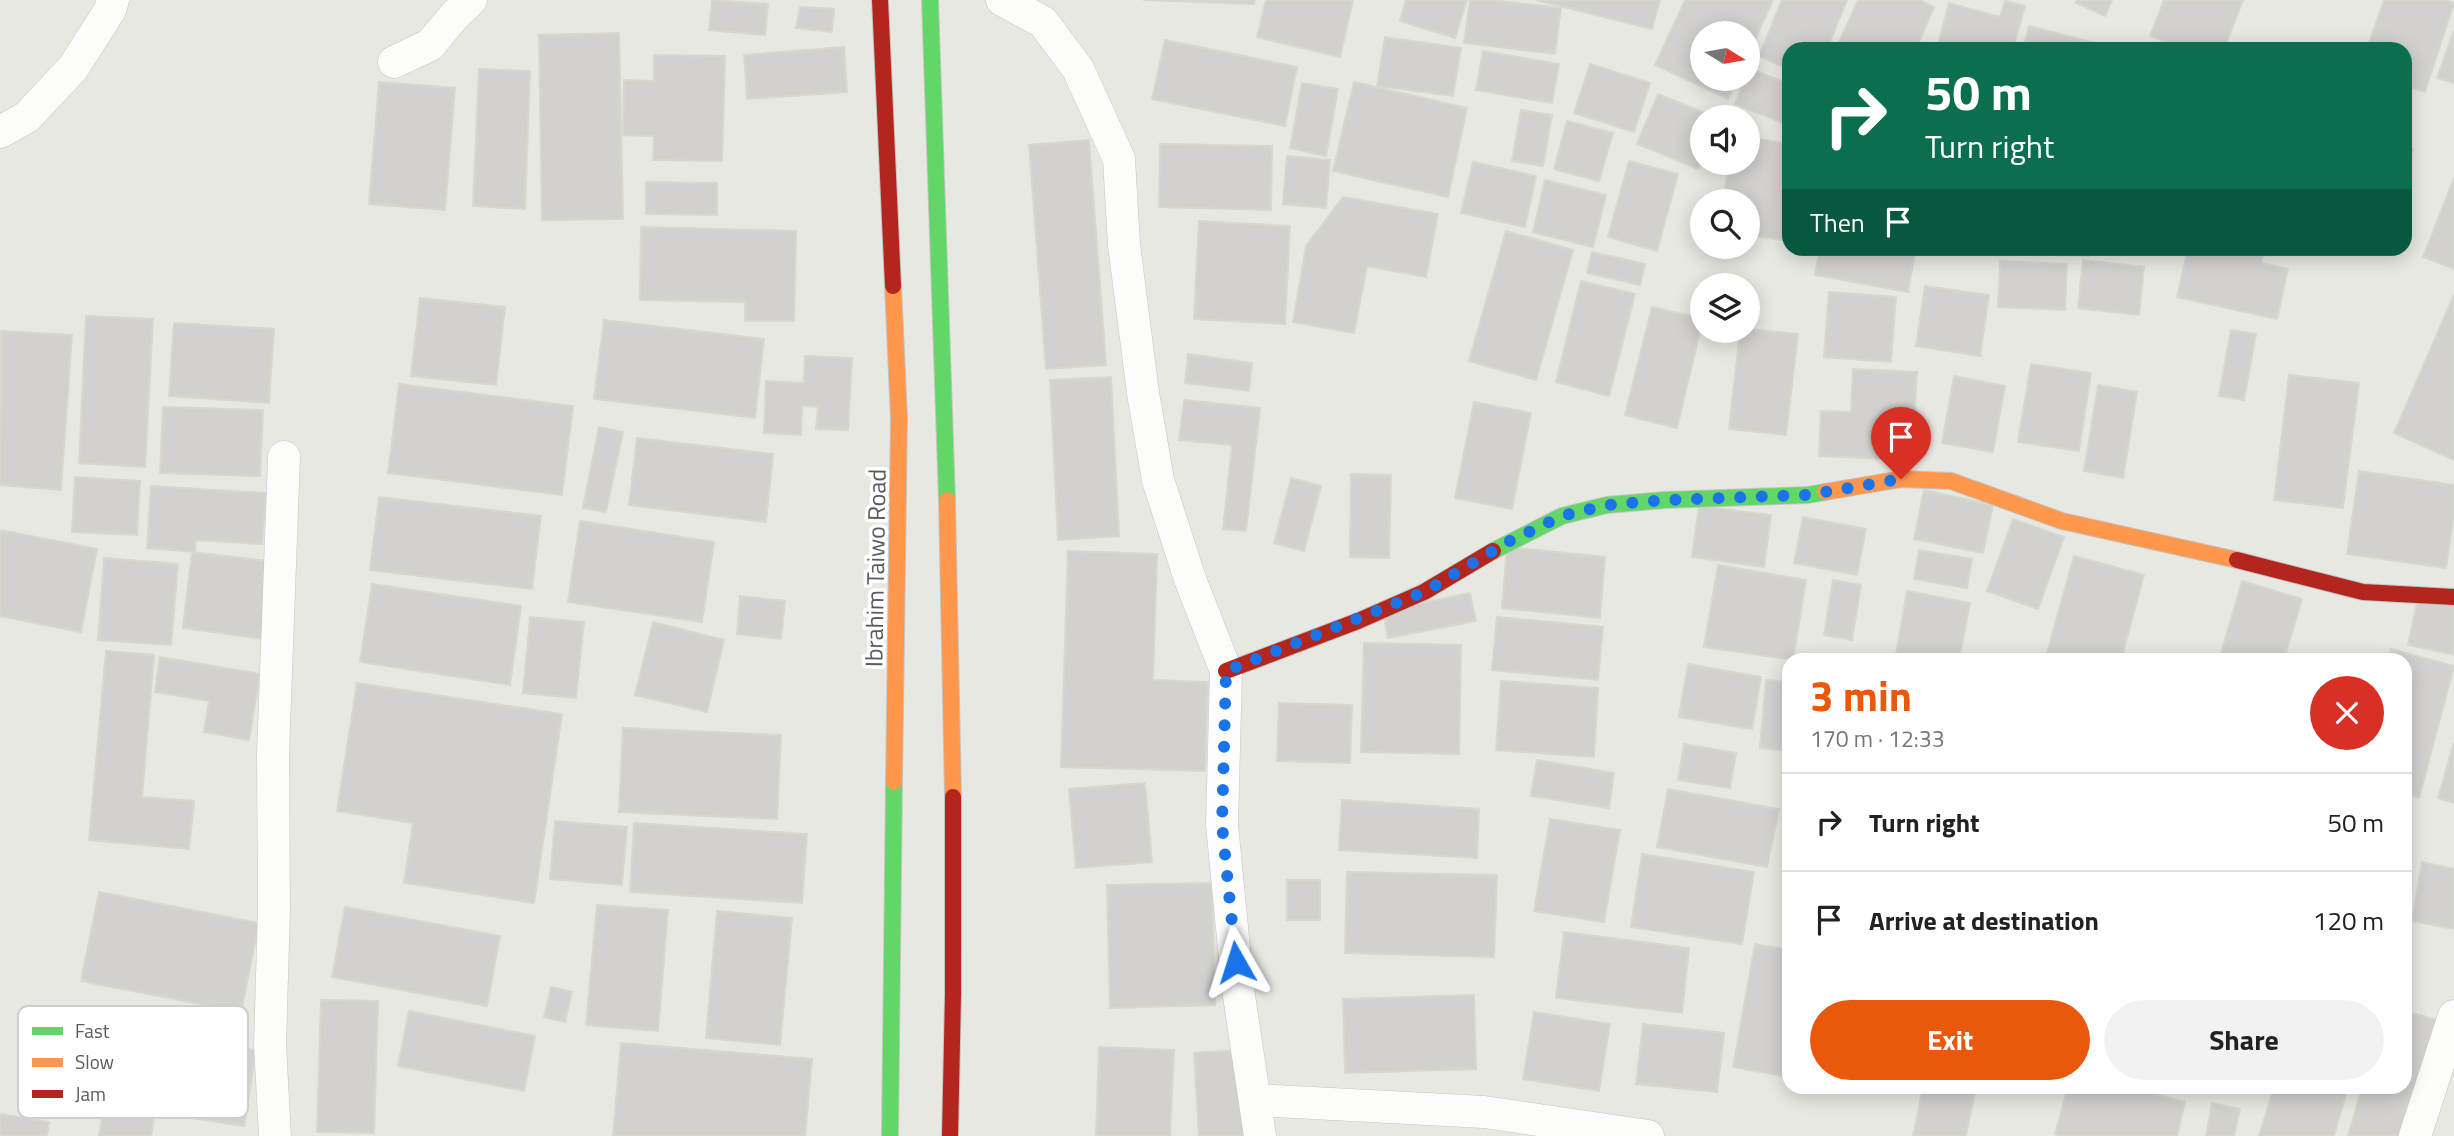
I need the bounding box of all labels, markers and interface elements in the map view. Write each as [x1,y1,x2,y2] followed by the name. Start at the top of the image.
[1690,21,1760,91] north arrow
[1690,21,1760,343] map controls
[1925,54,2032,129] text: 50 m
[1810,70,1901,161] icon: right
[1690,105,1760,175] button: sound
[1925,122,2054,170] text: Turn right
[1690,189,1760,259] button: search
[1810,203,1865,242] text: Then
[1879,203,1917,241] icon: arrive
[1690,273,1760,343] button: layers
[1871,407,1931,479] pin
[1882,418,1920,456] icon: arrive
[855,469,895,667] street label: Ibrahim Taiwo Road
[1810,663,1912,727] text: 3 min
[2310,676,2384,750] button: close
[1810,721,1945,756] text: 170 m · 12:33
[1810,803,1848,841] icon: right
[1869,803,1980,842] text: Turn right
[2327,803,2384,842] text: 50 m
[1810,901,1848,939] icon: arrive
[1869,901,2099,940] text: Arrive at destination
[2313,901,2384,940] text: 120 m
[1199,925,1273,999] position arrow
[1810,1000,2090,1080] button: Exit
[2104,1000,2384,1080] button: Share
[18,1006,248,1118] legend
[75,1016,110,1045] text: Fast
[75,1047,114,1076] text: Slow
[75,1079,106,1108] text: Jam

